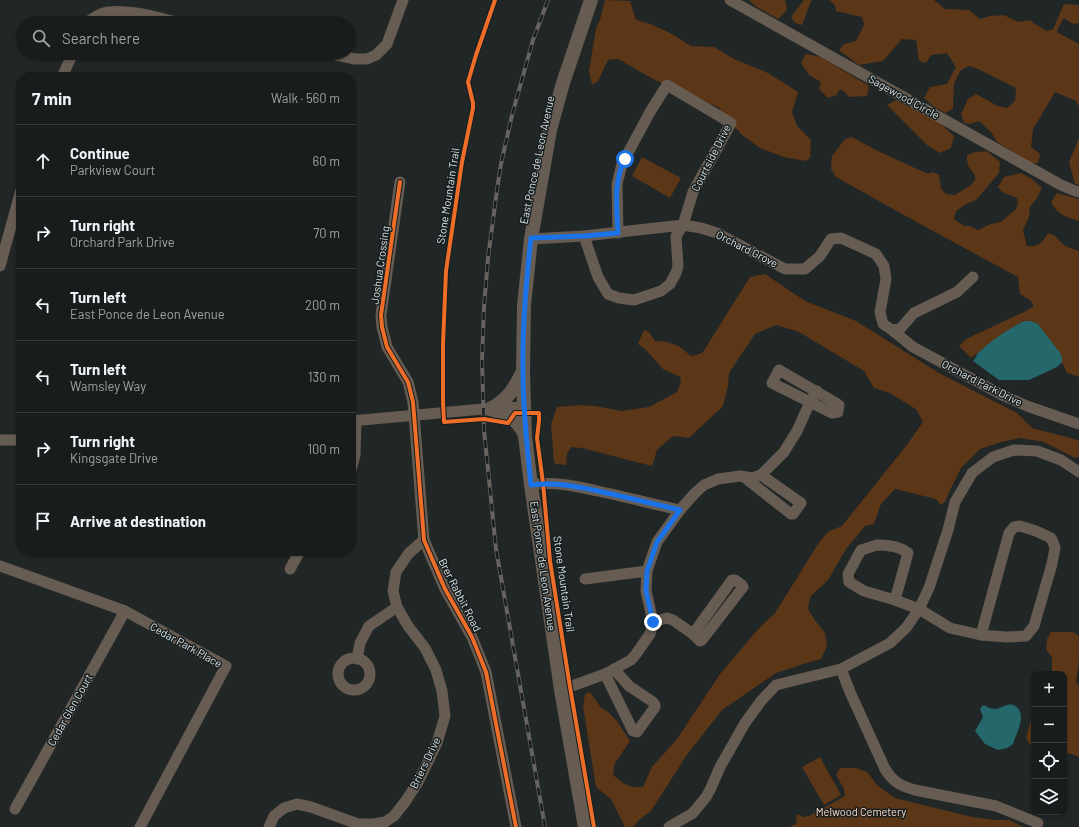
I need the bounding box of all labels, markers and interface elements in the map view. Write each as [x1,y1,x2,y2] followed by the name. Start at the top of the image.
[16,16,356,60] search box
[30,27,52,49] icon: search
[62,29,140,47] text: Search here
[866,72,942,121] street label: Sagewood Circle
[32,88,72,108] text: 7 min
[271,90,340,106] text: Walk · 560 m
[517,94,557,225] street label: East Ponce de Leon Avenue
[688,122,733,193] street label: Courtside Drive
[70,144,130,162] text: Continue
[433,147,462,245] street label: Stone Mountain Trail
[32,150,54,172] icon: ahead
[616,150,634,168] route start
[313,153,340,169] text: 60 m
[70,162,155,178] text: Parkview Court
[70,216,135,234] text: Turn right
[32,222,54,244] icon: right
[313,225,340,241] text: 70 m
[368,225,391,305] street label: Joshua Crossing
[714,227,780,270] street label: Orchard Grove
[70,234,175,250] text: Orchard Park Drive
[70,288,126,306] text: Turn left
[32,294,54,316] icon: left
[305,297,340,313] text: 200 m
[70,306,225,322] text: East Ponce de Leon Avenue
[940,357,1025,409] street label: Orchard Park Drive
[70,360,126,378] text: Turn left
[32,366,54,388] icon: left
[308,369,340,385] text: 130 m
[70,378,146,394] text: Wamsley Way
[70,432,135,450] text: Turn right
[32,438,54,460] icon: right
[307,441,340,457] text: 100 m
[70,450,158,466] text: Kingsgate Drive
[528,500,559,632] street label: East Ponce de Leon Avenue
[32,510,54,532] icon: arrive
[70,512,206,530] text: Arrive at destination
[551,535,578,633] street label: Stone Mountain Trail
[436,556,485,634] street label: Brer Rabbit Road
[644,613,662,631] route end
[148,619,225,670] street label: Cedar Park Place
[44,671,95,748] street label: Cedar Glen Court
[1031,671,1067,815] map controls
[1031,671,1067,707] button: +
[1031,707,1067,743] button: −
[407,735,443,791] street label: Briers Drive
[1031,743,1067,779] button: locate
[1031,779,1067,815] button: layers
[816,805,906,818] park label: Melwood Cemetery

